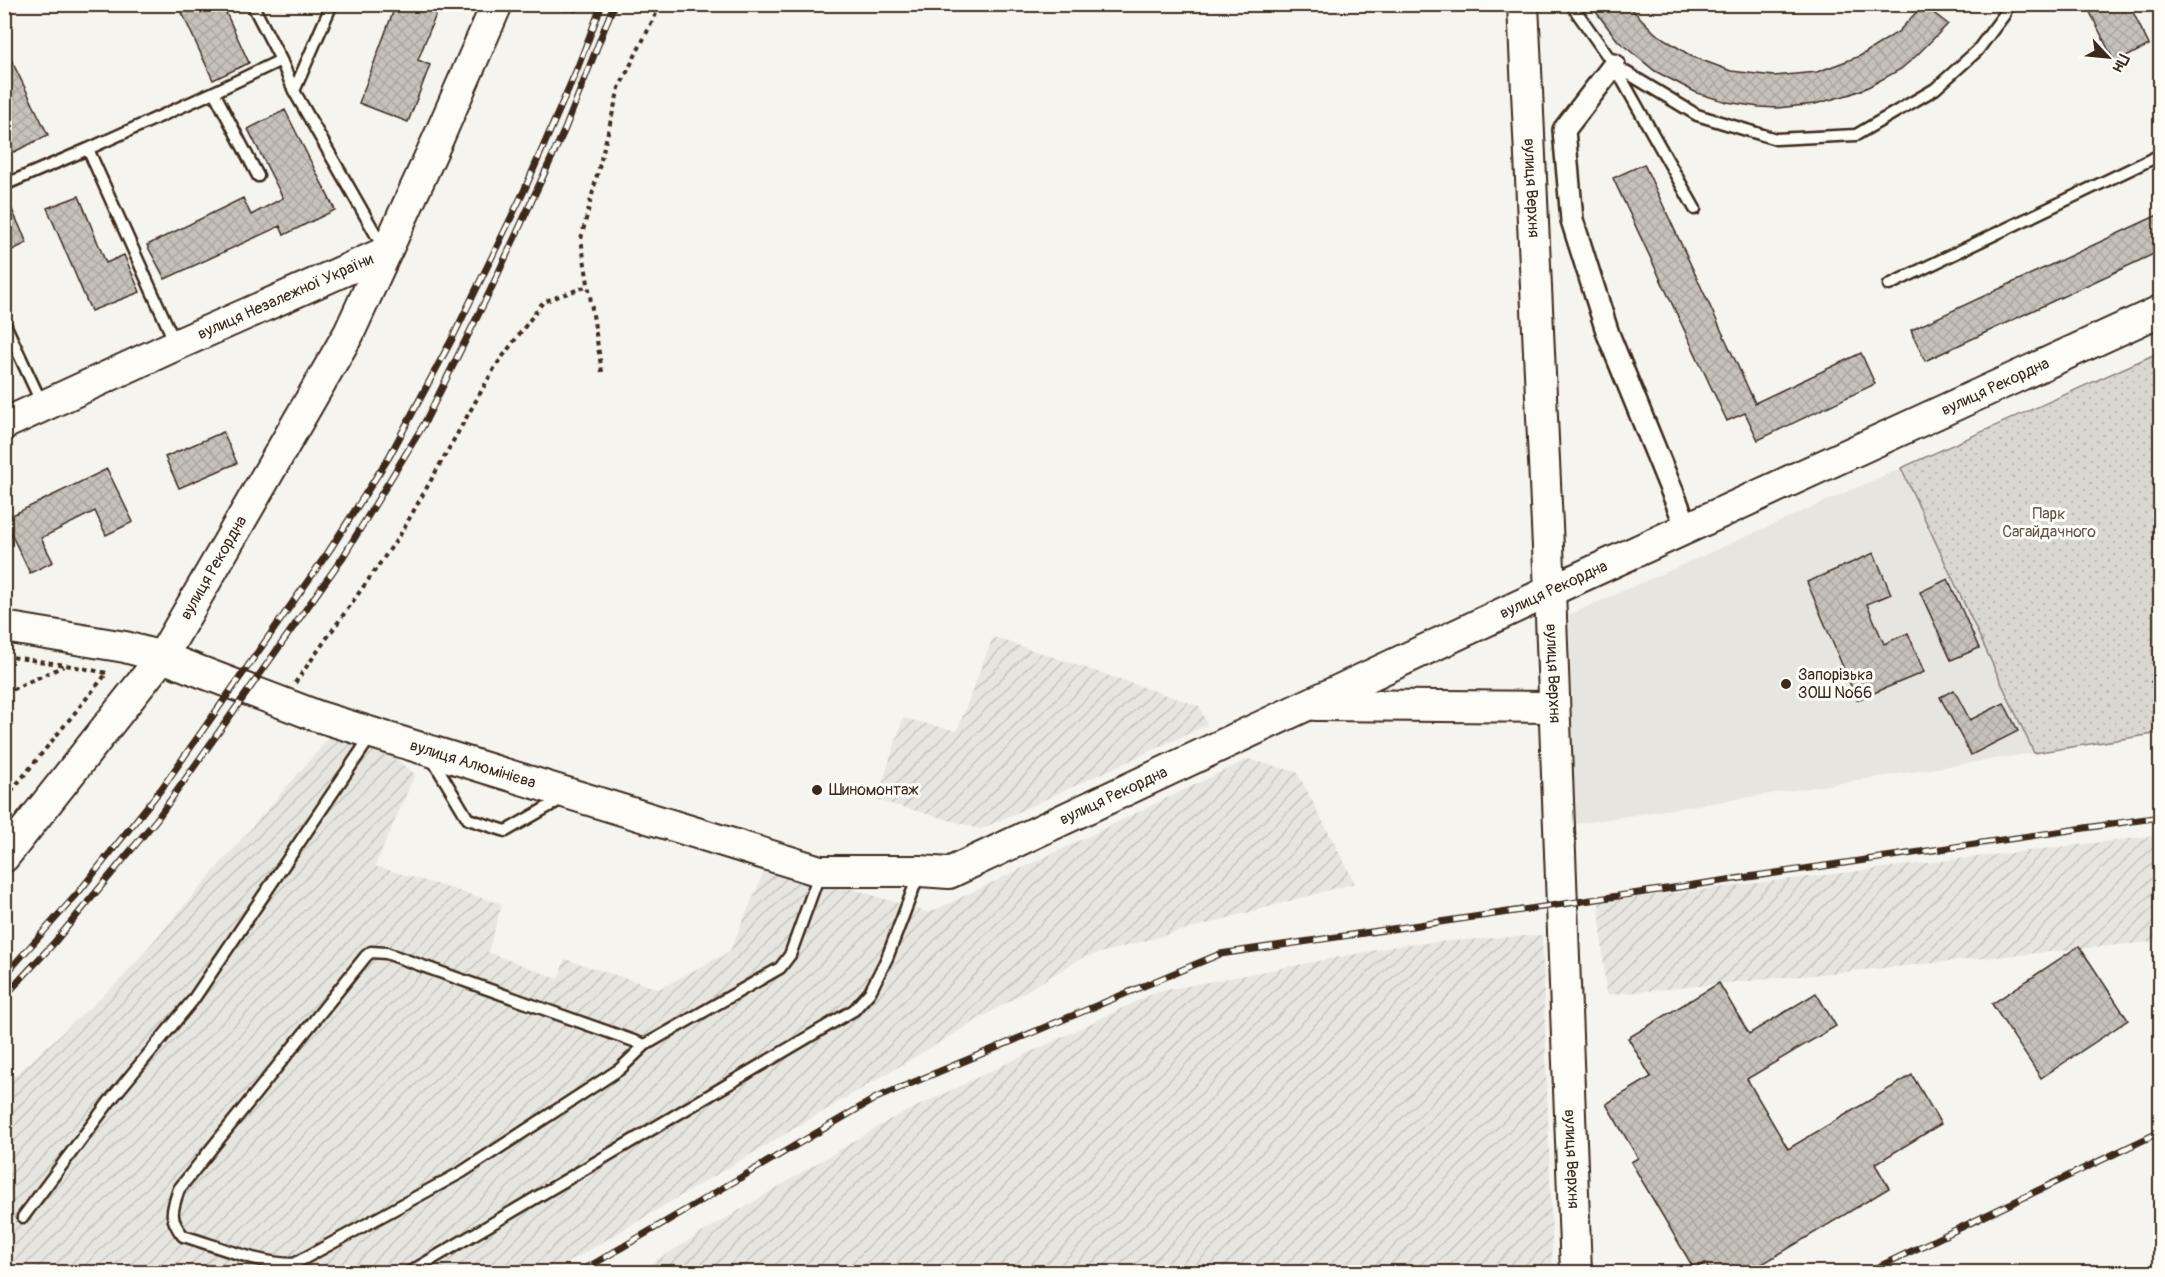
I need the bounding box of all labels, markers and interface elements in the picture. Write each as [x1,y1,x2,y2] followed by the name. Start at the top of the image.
[2078,27,2138,87] north arrow
[2108,51,2133,75] text: Пн
[1519,138,1544,238] street label: вулиця Верхня
[195,249,376,344] street label: вулиця Незалежної України
[1938,353,2052,420] street label: вулиця Рекордна
[2002,504,2096,542] park label: Парк Сагайдачного
[176,512,251,623] street label: вулиця Рекордна
[1496,556,1611,623] street label: вулиця Рекордна
[1541,623,1565,723] street label: вулиця Верхня
[1798,665,1873,703] place label: Запорізька ЗОШ №66
[1779,677,1793,691] marker: Запорізька ЗОШ №66
[408,735,538,793] street label: вулиця Алюмінієва
[1057,762,1171,830] street label: вулиця Рекордна
[829,780,919,800] place label: Шиномонтаж
[810,783,824,797] marker: Шиномонтаж
[1560,1109,1584,1209] street label: вулиця Верхня

